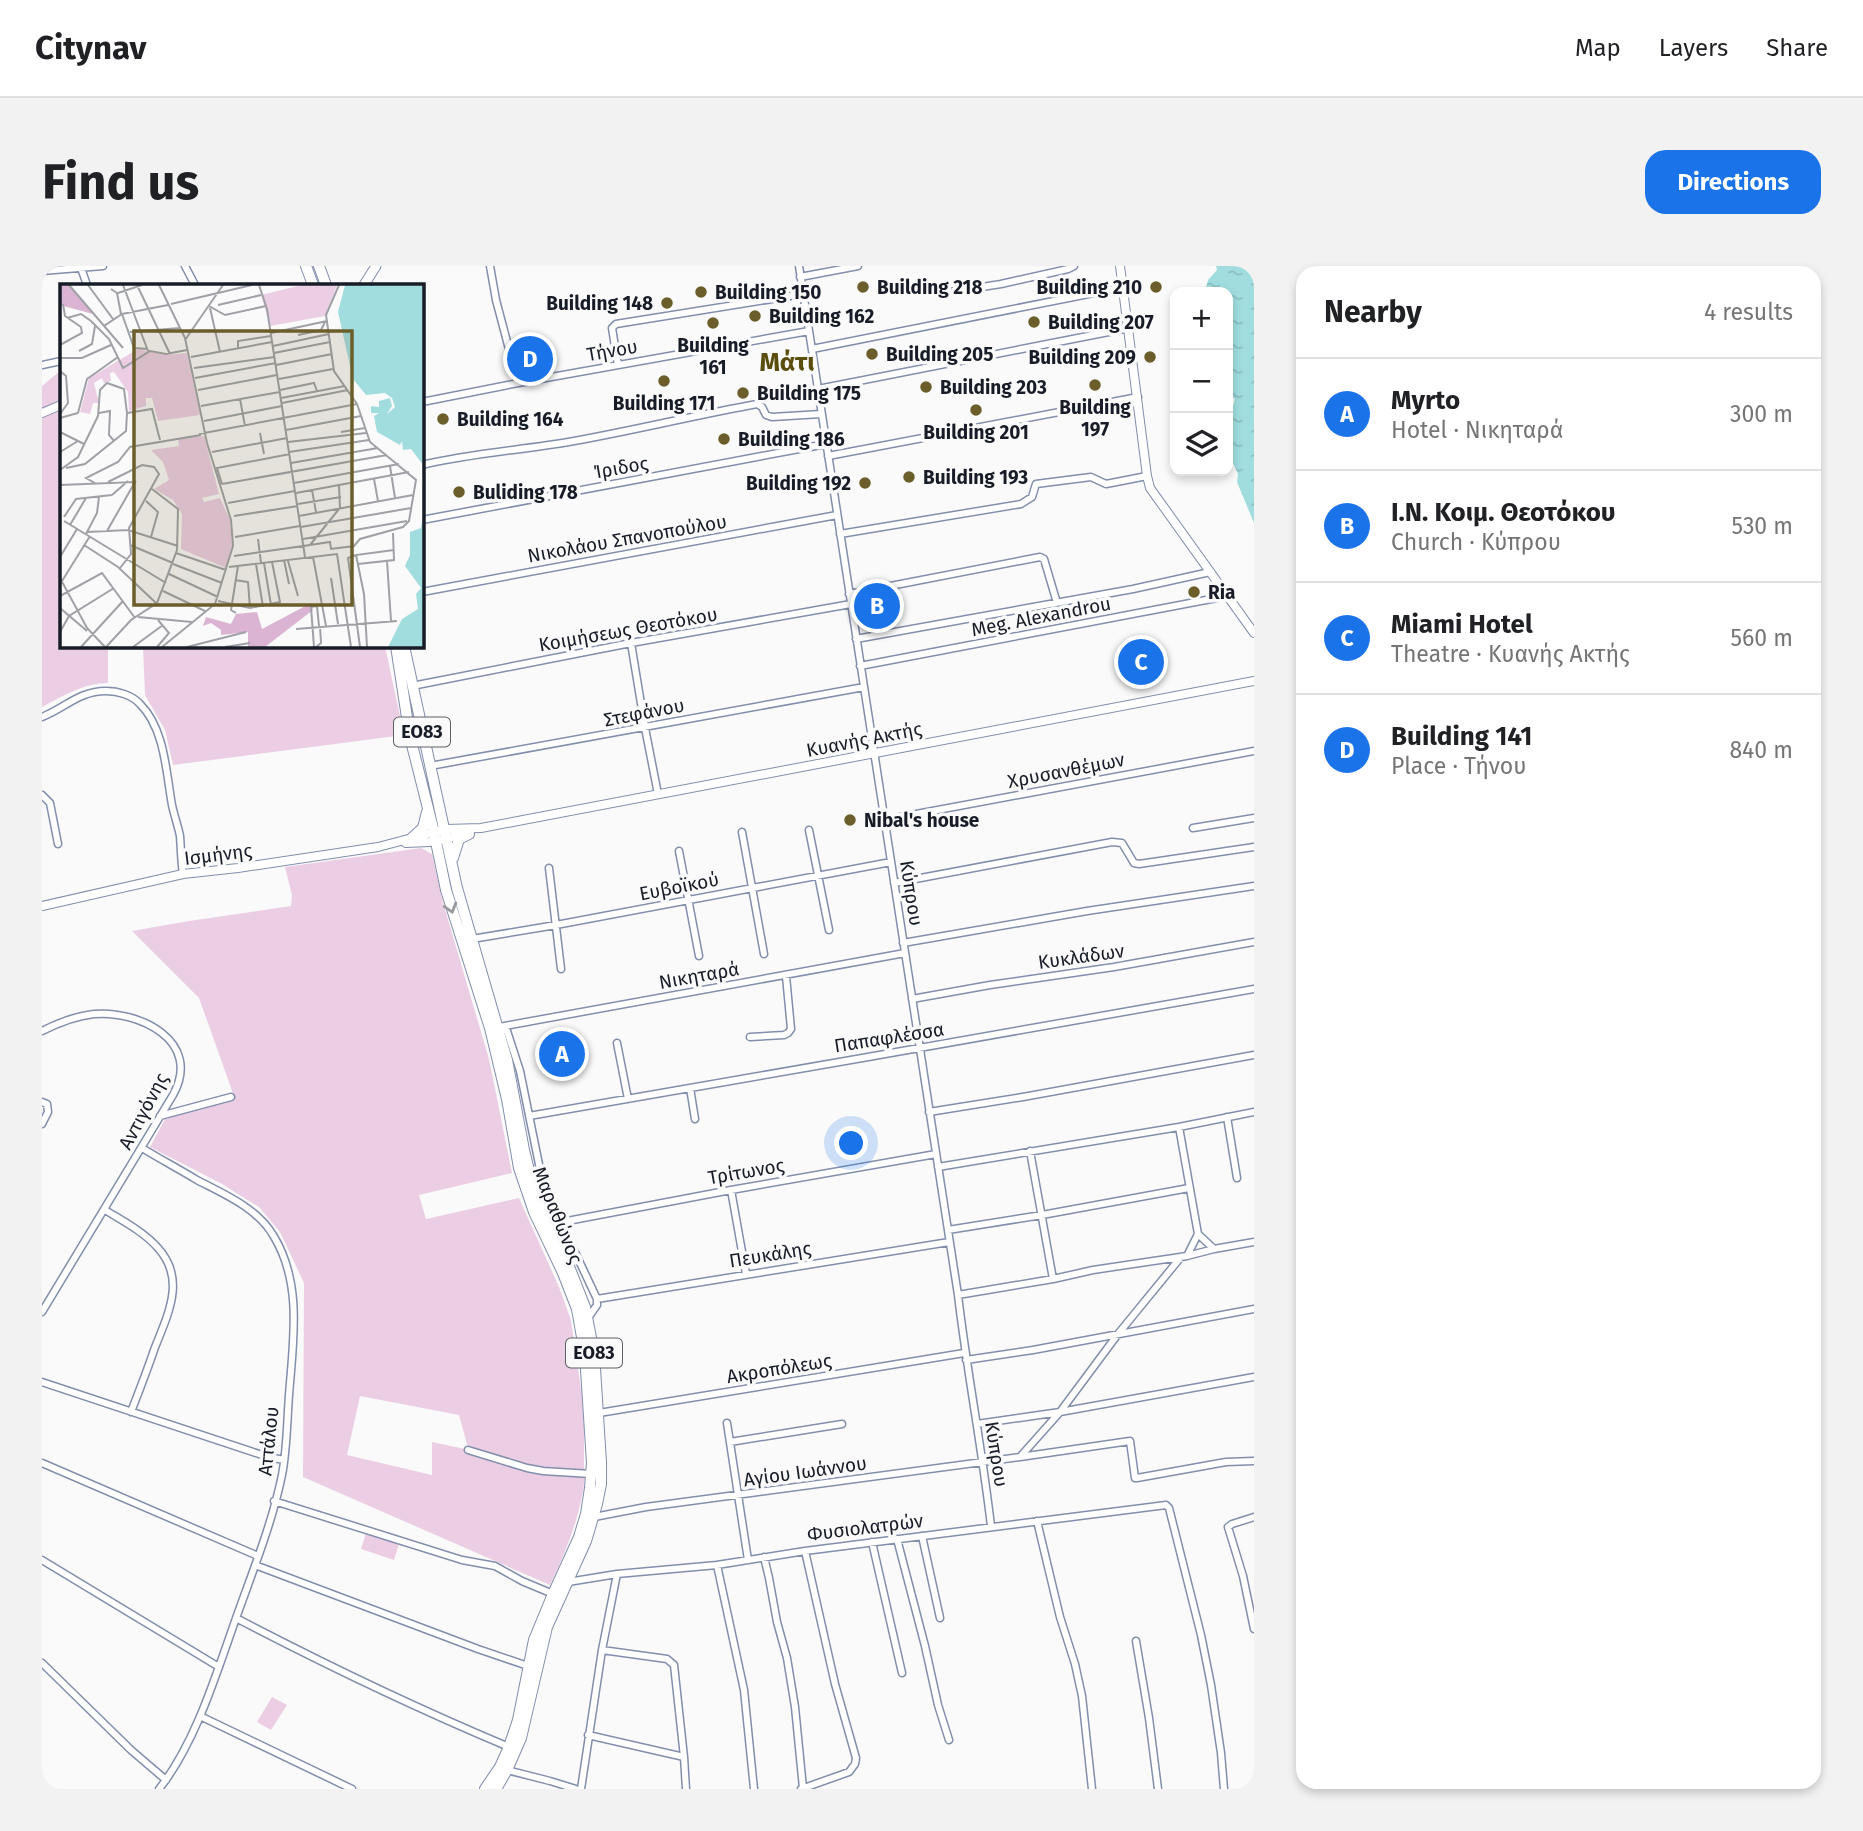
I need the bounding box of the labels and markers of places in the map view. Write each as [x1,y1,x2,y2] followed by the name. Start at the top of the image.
[877,276,982,299] place label: Building 218
[1036,276,1142,299] place label: Building 210
[855,279,871,295] marker: Building 218
[1148,279,1164,295] marker: Building 210
[715,281,821,304] place label: Building 150
[693,284,709,300] marker: Building 150
[546,292,653,315] place label: Building 148
[659,295,675,311] marker: Building 148
[769,305,874,328] place label: Building 162
[747,308,763,324] marker: Building 162
[1048,311,1154,334] place label: Building 207
[1026,314,1042,330] marker: Building 207
[705,315,721,331] marker: Building 161
[507,333,553,385] pin: D
[677,334,749,379] place label: Building 161
[886,343,993,366] place label: Building 205
[864,346,880,362] marker: Building 205
[1028,346,1136,369] place label: Building 209
[1142,349,1158,365] marker: Building 209
[656,373,672,389] marker: Building 171
[940,376,1047,399] place label: Building 203
[1087,377,1103,393] marker: Building 197
[918,379,934,395] marker: Building 203
[757,382,861,405] place label: Building 175
[735,385,751,401] marker: Building 175
[613,392,715,415] place label: Building 171
[1059,396,1131,441] place label: Building 197
[968,402,984,418] marker: Building 201
[457,408,564,431] place label: Building 164
[435,411,451,427] marker: Building 164
[923,421,1029,444] place label: Building 201
[738,428,845,451] place label: Building 186
[716,431,732,447] marker: Building 186
[923,466,1028,489] place label: Building 193
[901,469,917,485] marker: Building 193
[746,472,851,495] place label: Building 192
[857,475,873,491] marker: Building 192
[473,481,578,504] place label: Buliding 178
[451,484,467,500] marker: Buliding 178
[854,580,900,632] pin: B
[1208,581,1236,604] place label: Ria
[1186,584,1202,600] marker: Ria
[1118,636,1164,688] pin: C
[864,809,979,832] place label: Nibal's house
[842,812,858,828] marker: Nibal's house
[539,1028,585,1080] pin: A

